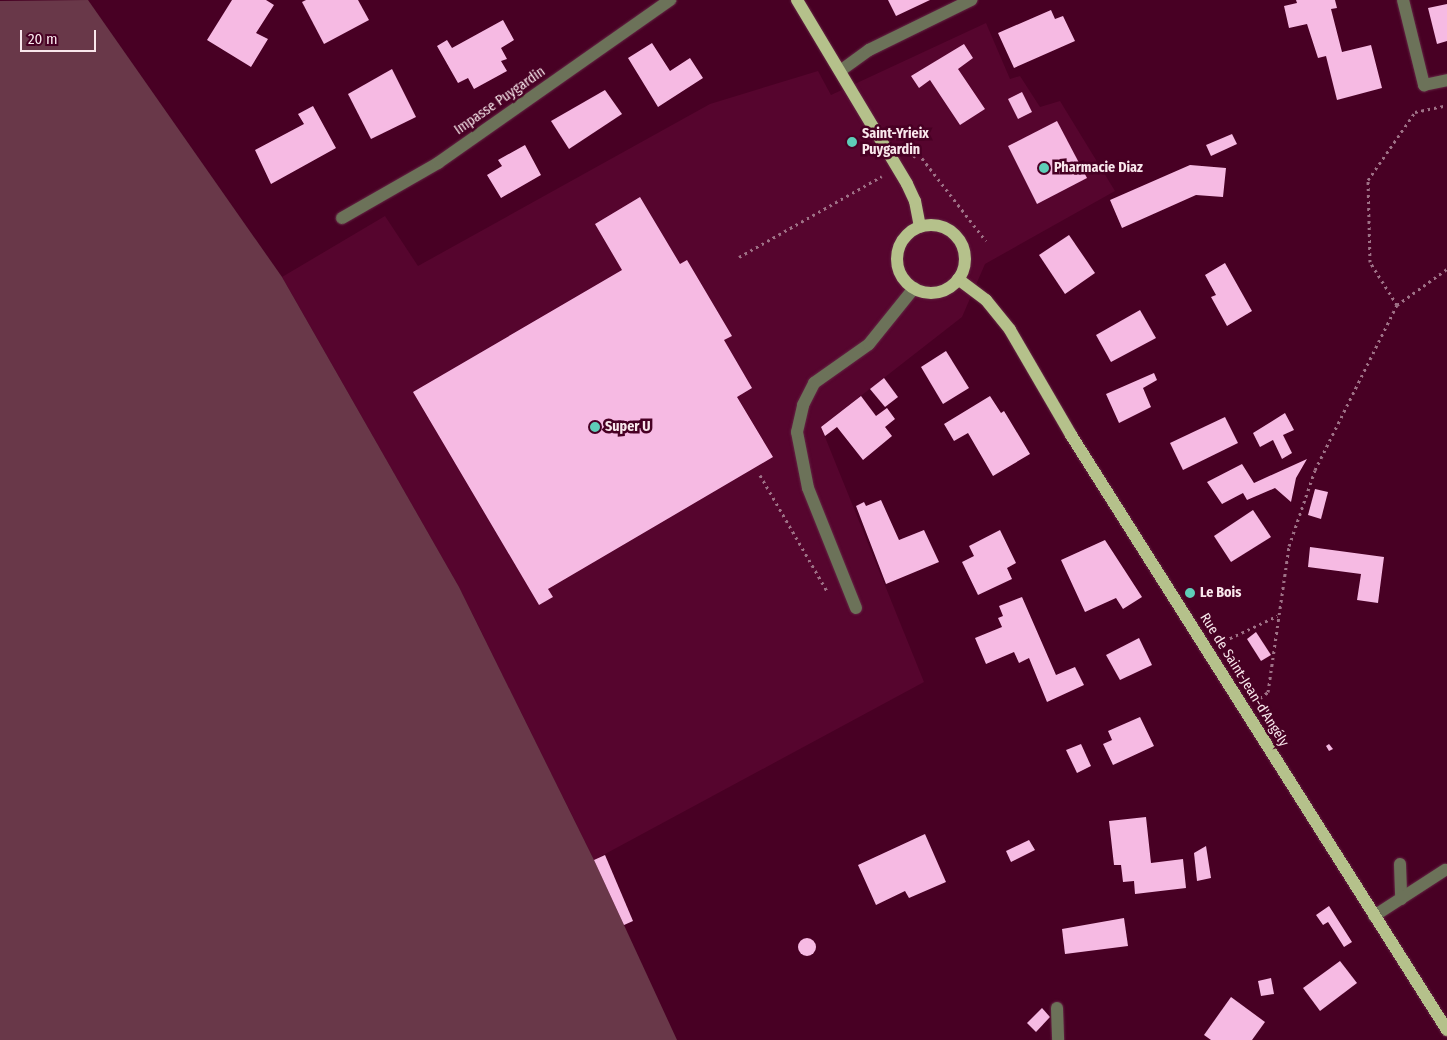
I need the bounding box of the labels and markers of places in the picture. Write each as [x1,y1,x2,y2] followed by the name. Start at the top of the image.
[862,126,929,158] place label: Saint-Yrieix Puygardin
[846,136,858,148] marker: Saint-Yrieix Puygardin
[1054,160,1143,176] place label: Pharmacie Diaz
[1038,162,1050,174] marker: Pharmacie Diaz
[605,419,650,435] place label: Super U
[589,421,601,433] marker: Super U
[1200,585,1241,601] place label: Le Bois
[1184,587,1196,599] marker: Le Bois

